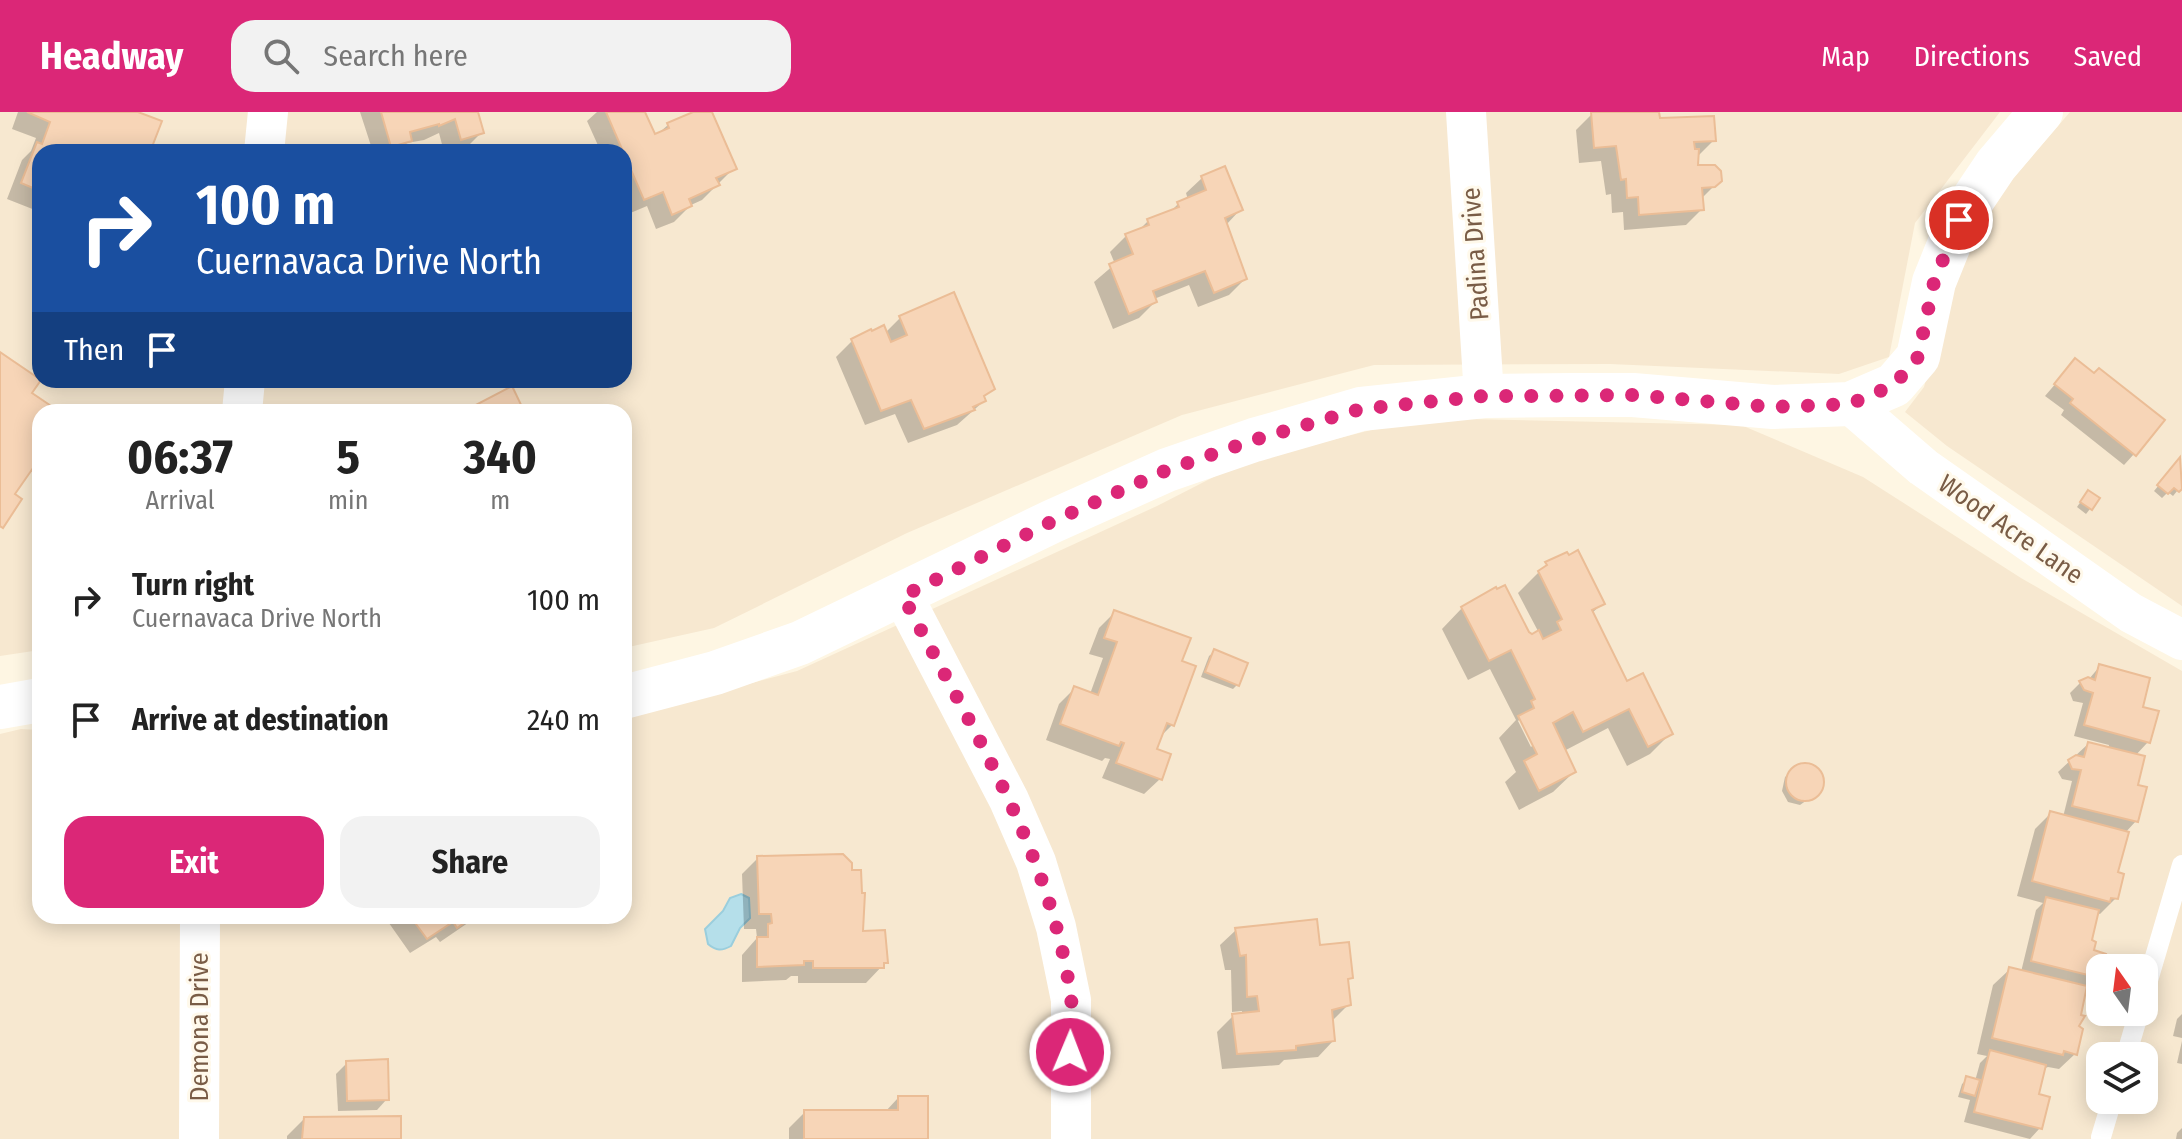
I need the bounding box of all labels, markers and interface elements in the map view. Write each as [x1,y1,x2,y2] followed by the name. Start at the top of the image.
[231,20,791,92] search box
[40,33,183,79] text: Headway
[259,34,303,78] icon: search
[323,38,468,74] text: Search here
[1821,40,1870,73] text: Map
[1914,40,2030,73] text: Directions
[2074,40,2142,73] text: Saved
[196,172,335,239] text: 100 m
[64,176,168,280] icon: right
[1925,186,1993,254] pin
[1455,187,1496,321] street label: Padina Drive
[1937,198,1981,242] icon: arrive
[196,240,542,284] text: Cuernavaca Drive North
[140,328,184,372] icon: arrive
[64,332,124,368] text: Then
[127,428,233,486] text: 06:37
[336,428,360,486] text: 5
[463,428,537,486] text: 340
[1932,468,2089,591] street label: Wood Acre Lane
[146,485,215,516] text: Arrival
[328,485,368,516] text: min
[490,485,510,516] text: m
[132,567,254,603] text: Turn right
[64,578,108,622] icon: right
[527,582,600,618] text: 100 m
[132,603,382,634] text: Cuernavaca Drive North
[64,698,108,742] icon: arrive
[132,702,389,738] text: Arrive at destination
[527,702,600,738] text: 240 m
[64,816,324,908] button: Exit
[340,816,600,908] button: Share
[184,952,215,1102] street label: Demona Drive
[2086,954,2158,1026] north arrow
[2086,954,2158,1114] map controls
[1028,1010,1112,1094] position arrow
[2086,1042,2158,1114] button: layers

